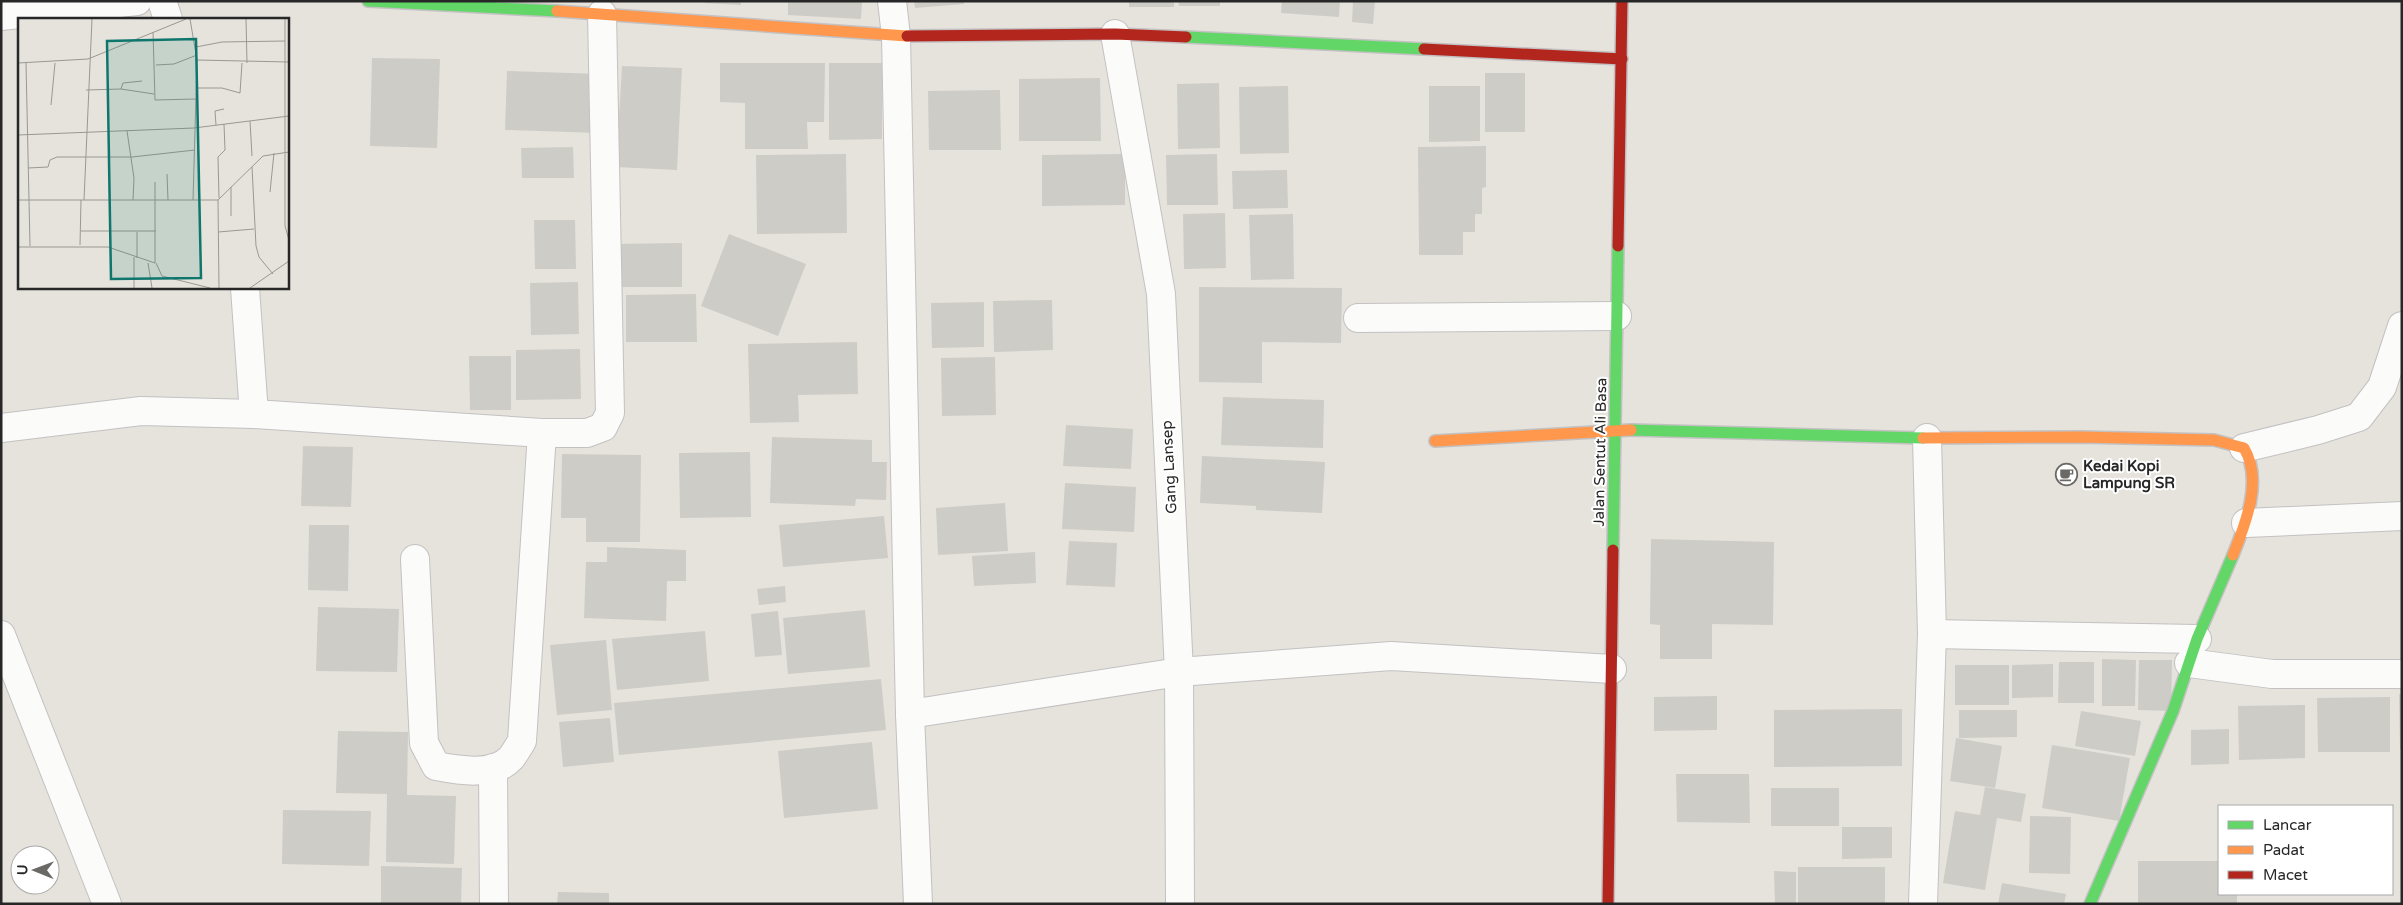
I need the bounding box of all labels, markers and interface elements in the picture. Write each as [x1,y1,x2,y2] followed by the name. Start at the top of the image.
[18,18,289,289] inset map
[1590,377,1610,527] street label: Jalan Sentut Ali Basa
[1158,420,1180,514] street label: Gang Lansep
[2083,457,2175,493] place label: Kedai Kopi Lampung SR
[2055,463,2079,487] cafe icon: Kedai Kopi Lampung SR
[2218,805,2393,895] legend
[2263,816,2312,834] text: Lancar
[2263,841,2305,859] text: Padat
[10,845,60,895] north arrow
[14,864,31,875] text: U
[2263,866,2308,884] text: Macet

